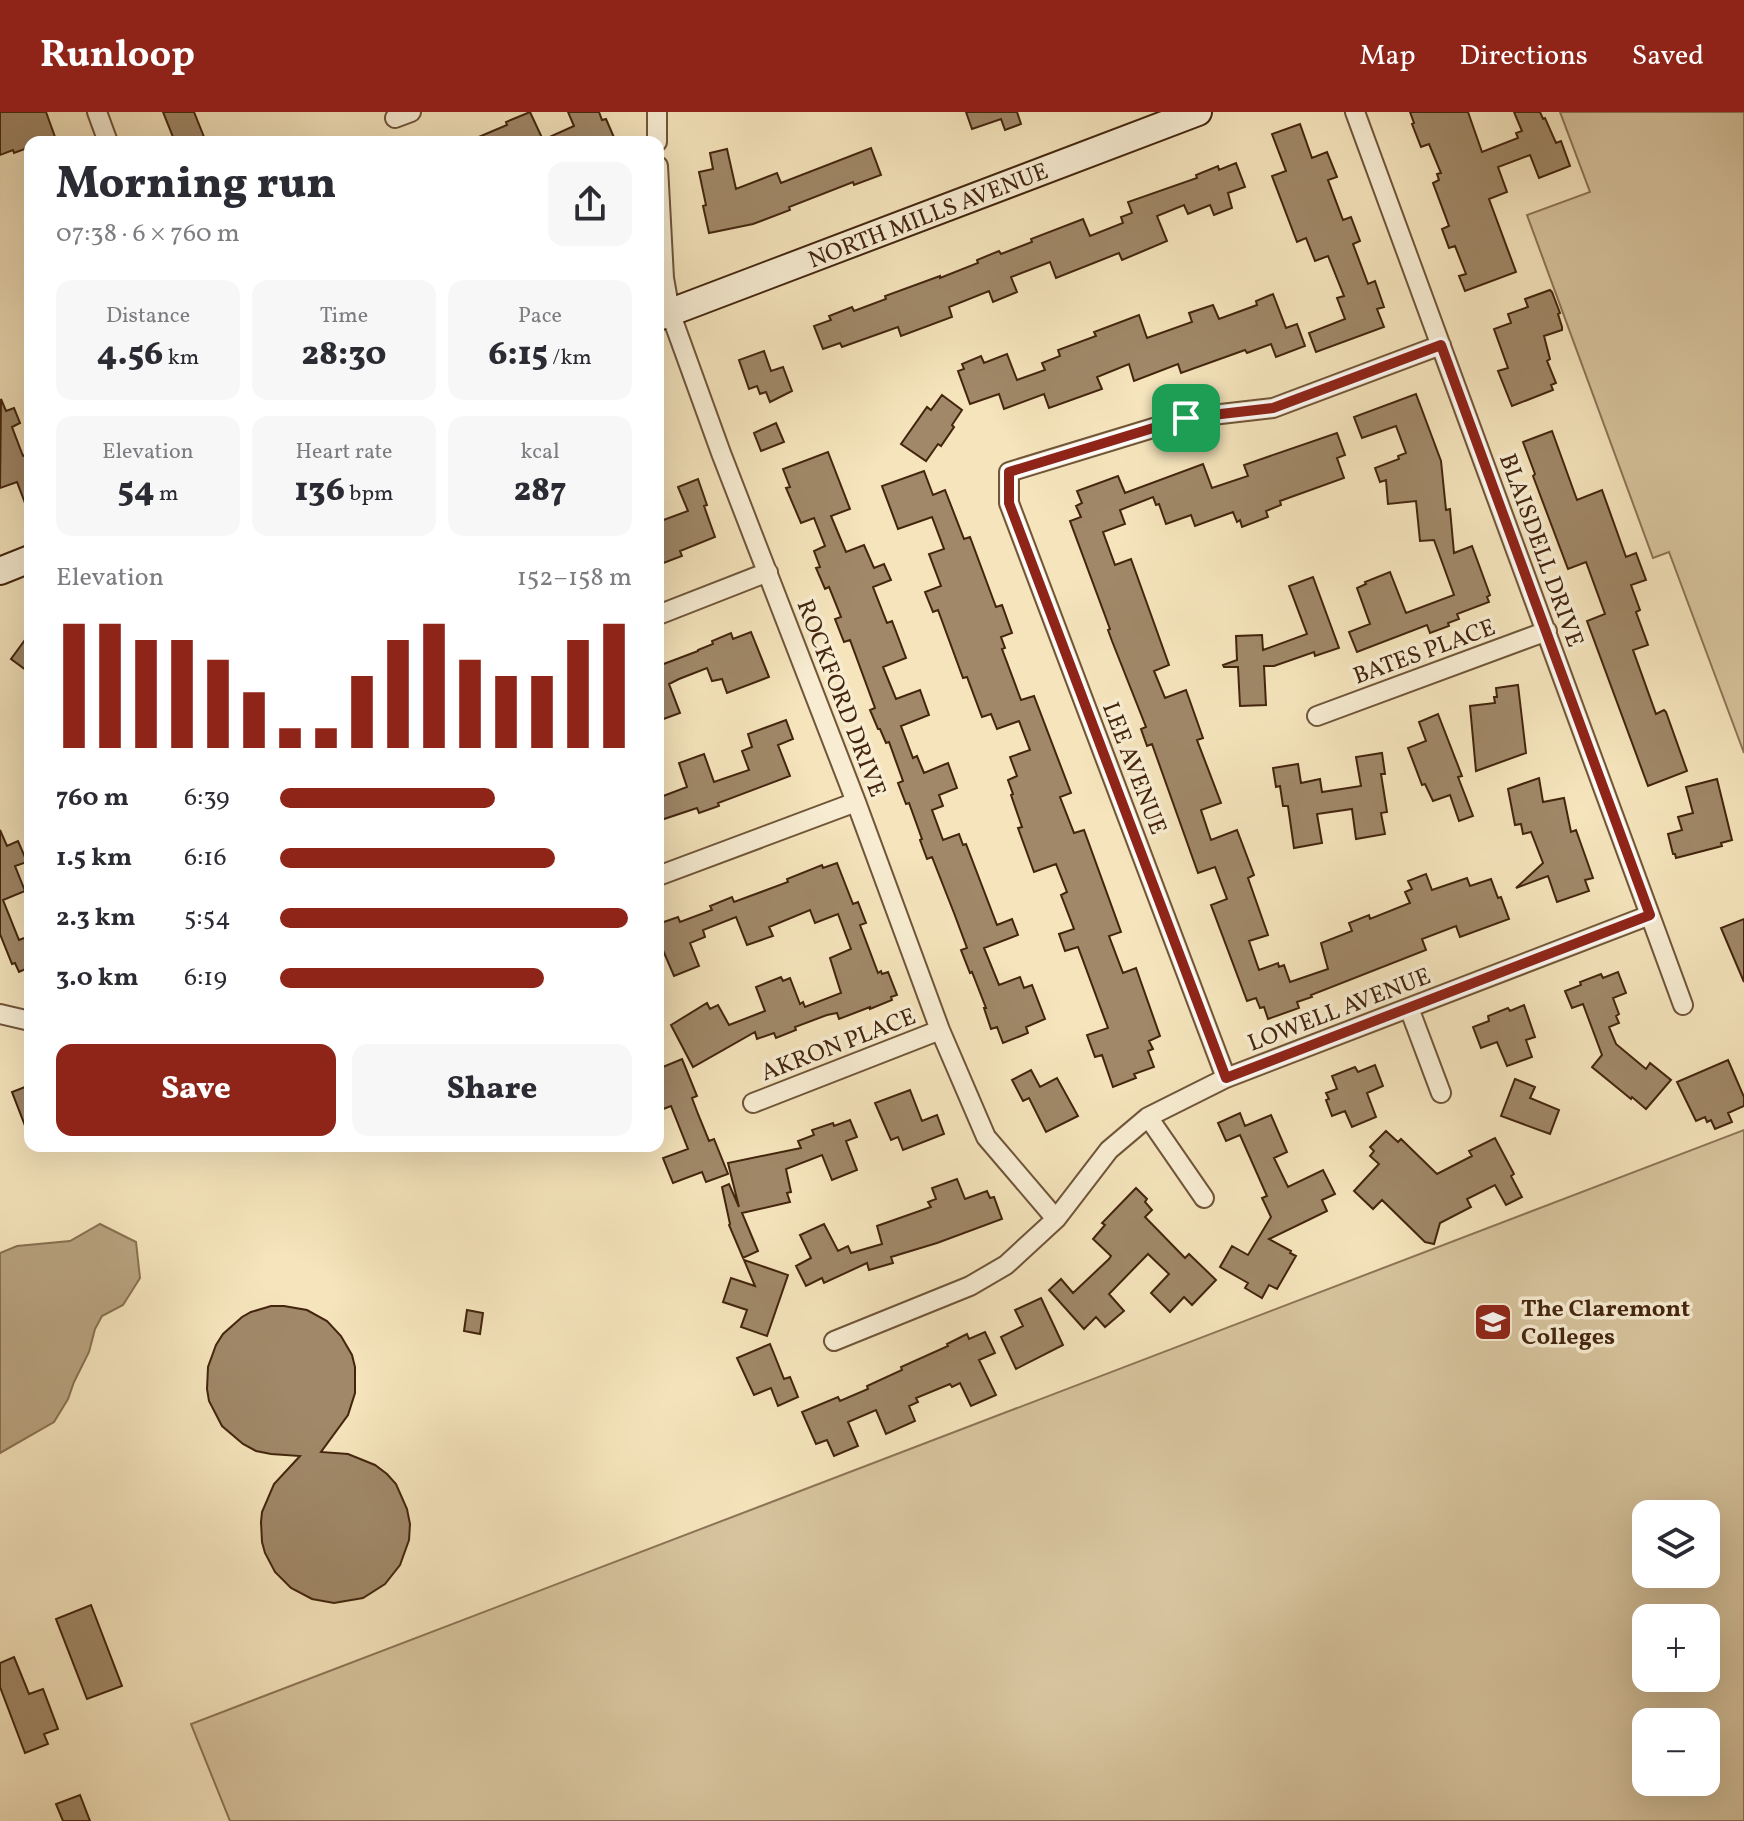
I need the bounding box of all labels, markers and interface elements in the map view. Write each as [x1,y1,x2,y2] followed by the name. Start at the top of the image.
[40,30,195,83] text: Runloop
[1360,37,1416,76] text: Map
[1460,37,1588,76] text: Directions
[1632,37,1704,76] text: Saved
[56,155,336,216] text: Morning run
[804,155,1054,278] street label: NORTH MILLS AVENUE
[548,162,632,246] button: share
[56,216,240,252] text: 07:38 · 6 × 760 m
[106,301,190,332] text: Distance
[320,301,368,332] text: Time
[518,301,562,332] text: Pace
[97,332,163,379] text: 4.56
[302,332,386,379] text: 28:30
[488,332,548,379] text: 6:15
[163,343,199,374] text: km
[548,343,592,374] text: /km
[1152,384,1220,452] pin
[1164,396,1208,440] icon: arrive
[102,437,194,468] text: Elevation
[295,437,393,468] text: Heart rate
[520,437,560,468] text: kcal
[1489,449,1591,652] street label: BLAISDELL DRIVE
[118,468,155,515] text: 54
[295,468,345,515] text: 136
[514,468,566,515] text: 287
[155,479,178,510] text: m
[345,479,393,510] text: bpm
[56,560,164,596] text: Elevation
[517,560,632,596] text: 152–158 m
[787,595,893,802] street label: ROCKFORD DRIVE
[1349,611,1501,694] street label: BATES PLACE
[1092,697,1174,840] street label: LEE AVENUE
[56,780,129,816] text: 760 m
[184,780,230,816] text: 6:39
[56,840,132,876] text: 1.5 km
[184,840,227,876] text: 6:16
[56,900,136,936] text: 2.3 km
[184,900,231,936] text: 5:54
[56,960,139,996] text: 3.0 km
[184,960,227,996] text: 6:19
[1243,960,1436,1061] street label: LOWELL AVENUE
[756,1001,921,1091] street label: AKRON PLACE
[56,1044,336,1136] button: Save
[352,1044,632,1136] button: Share
[1521,1293,1690,1355] place label: The Claremont Colleges
[1472,1301,1514,1343] school or university icon: The Claremont Colleges
[1632,1500,1720,1796] map controls
[1632,1500,1720,1588] button: layers
[1632,1604,1720,1692] button: +
[1632,1708,1720,1796] button: −

